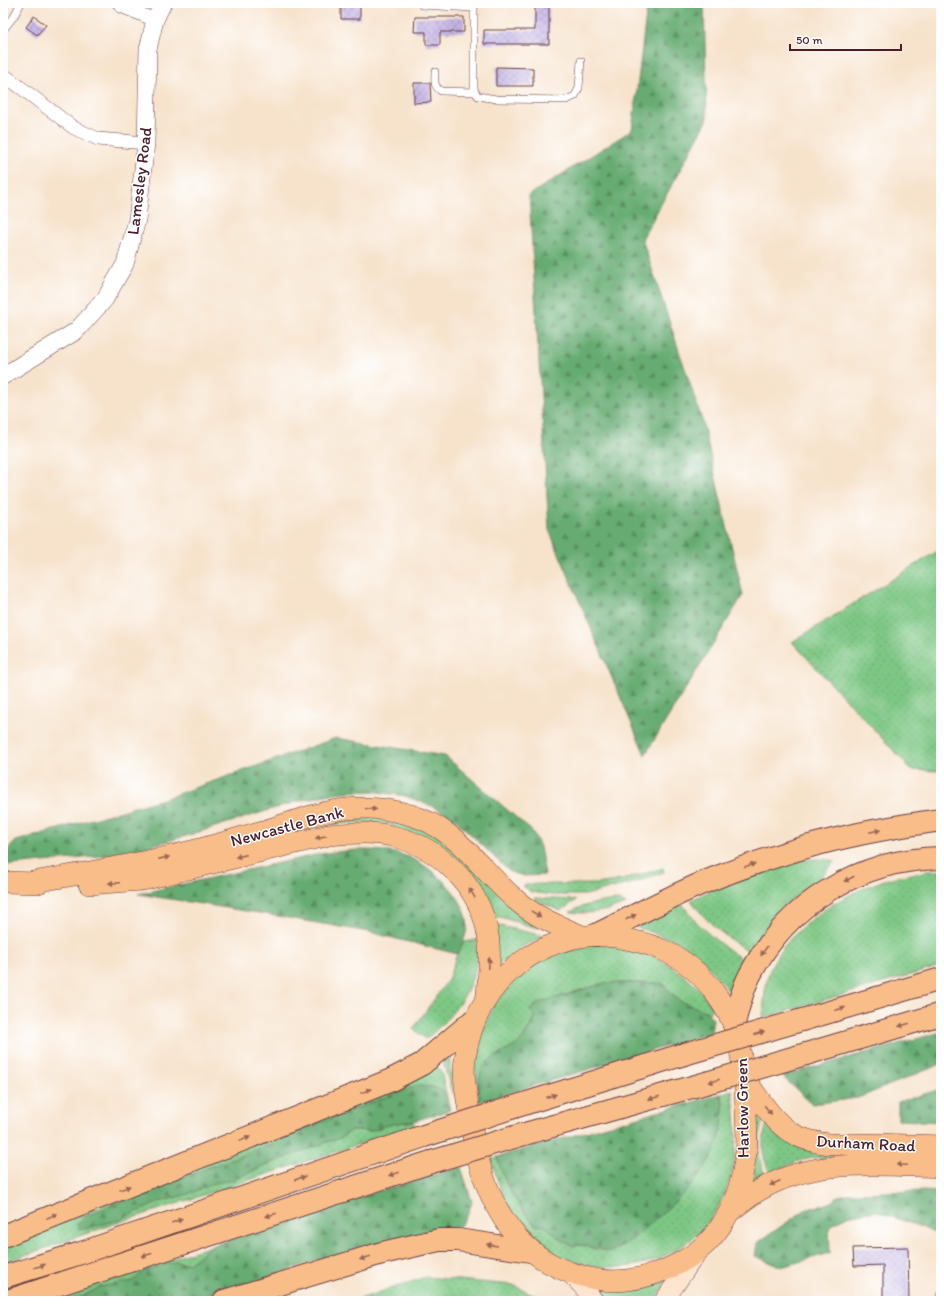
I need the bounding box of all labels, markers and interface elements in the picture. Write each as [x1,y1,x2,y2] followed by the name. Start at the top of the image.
[790,26,901,52] scale bar
[796,33,822,47] text: 50 m
[122,126,156,236] street label: Lamesley Road
[228,801,346,851] street label: Newcastle Bank
[365,805,377,812] one-way arrow
[869,827,882,833] one-way arrow
[315,834,327,840] one-way arrow
[235,853,248,859] one-way arrow
[158,855,170,861] one-way arrow
[745,862,757,868] one-way arrow
[843,876,855,882] one-way arrow
[108,879,120,886] one-way arrow
[469,887,476,898] one-way arrow
[530,911,542,918] one-way arrow
[626,914,637,921] one-way arrow
[760,946,768,957] one-way arrow
[486,956,492,969] one-way arrow
[834,1006,846,1012] one-way arrow
[897,1022,909,1028] one-way arrow
[753,1030,765,1036] one-way arrow
[731,1058,753,1158] street label: Harlow Green
[708,1078,720,1084] one-way arrow
[360,1088,372,1094] one-way arrow
[545,1093,557,1099] one-way arrow
[648,1095,660,1101] one-way arrow
[764,1104,773,1115] one-way arrow
[816,1130,917,1156] street label: Durham Road
[240,1136,252,1142] one-way arrow
[896,1162,908,1169] one-way arrow
[388,1171,400,1177] one-way arrow
[294,1175,306,1181] one-way arrow
[769,1180,780,1186] one-way arrow
[119,1184,131,1190] one-way arrow
[264,1212,276,1218] one-way arrow
[47,1213,59,1219] one-way arrow
[171,1217,183,1223] one-way arrow
[486,1242,498,1248] one-way arrow
[141,1252,153,1258] one-way arrow
[358,1255,370,1261] one-way arrow
[35,1263,47,1269] one-way arrow

